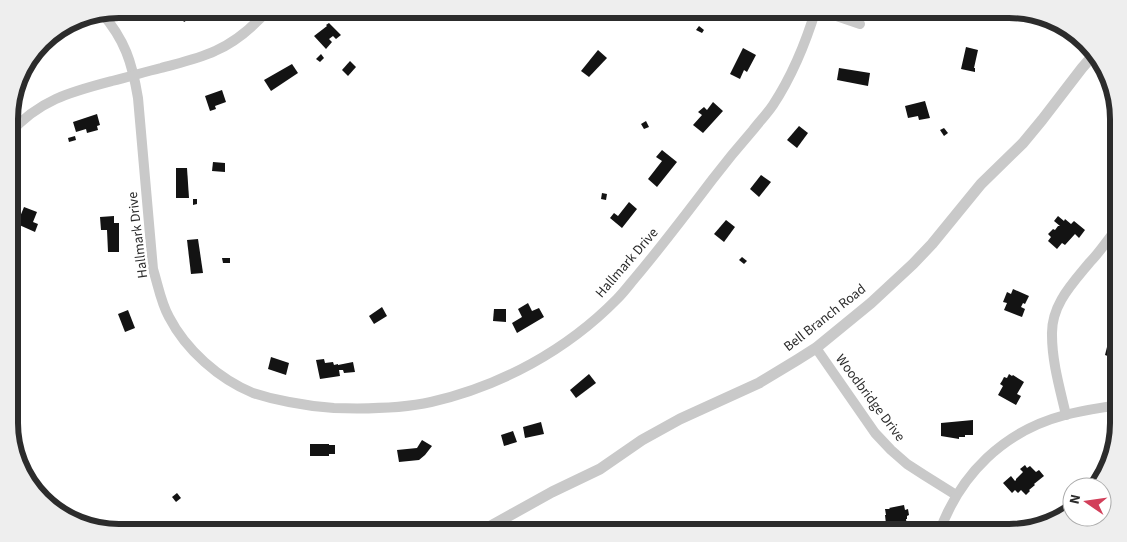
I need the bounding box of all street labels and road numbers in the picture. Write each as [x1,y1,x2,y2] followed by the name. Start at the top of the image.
[123,191,153,279] street label: Hallmark Drive
[591,224,663,302] street label: Hallmark Drive
[780,280,870,356] street label: Bell Branch Road
[831,350,910,446] street label: Woodbridge Drive

